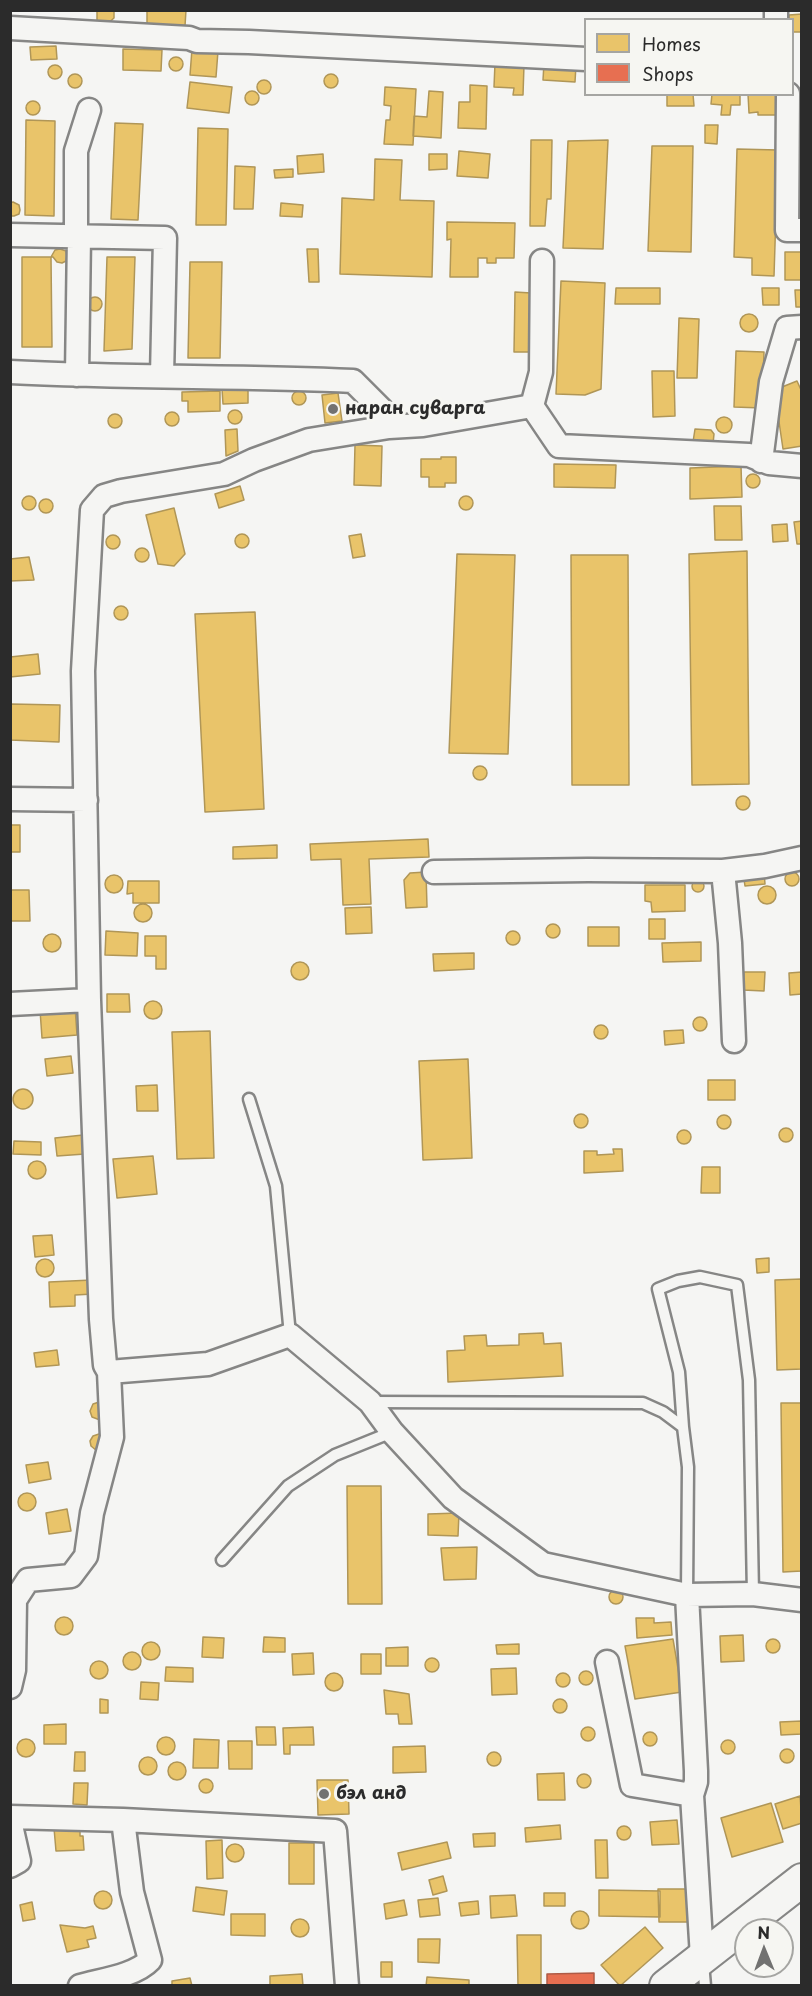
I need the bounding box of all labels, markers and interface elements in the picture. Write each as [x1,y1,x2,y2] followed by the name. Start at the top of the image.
[584,18,794,96] legend
[642,30,700,57] text: Homes
[642,60,693,87] text: Shops
[345,398,485,420] place label: наран суварга
[326,402,340,416] marker: наран суварга
[336,1783,406,1805] place label: бэл анд
[317,1787,331,1801] marker: бэл анд
[734,1918,794,1978] north arrow
[757,1920,770,1944] text: N

